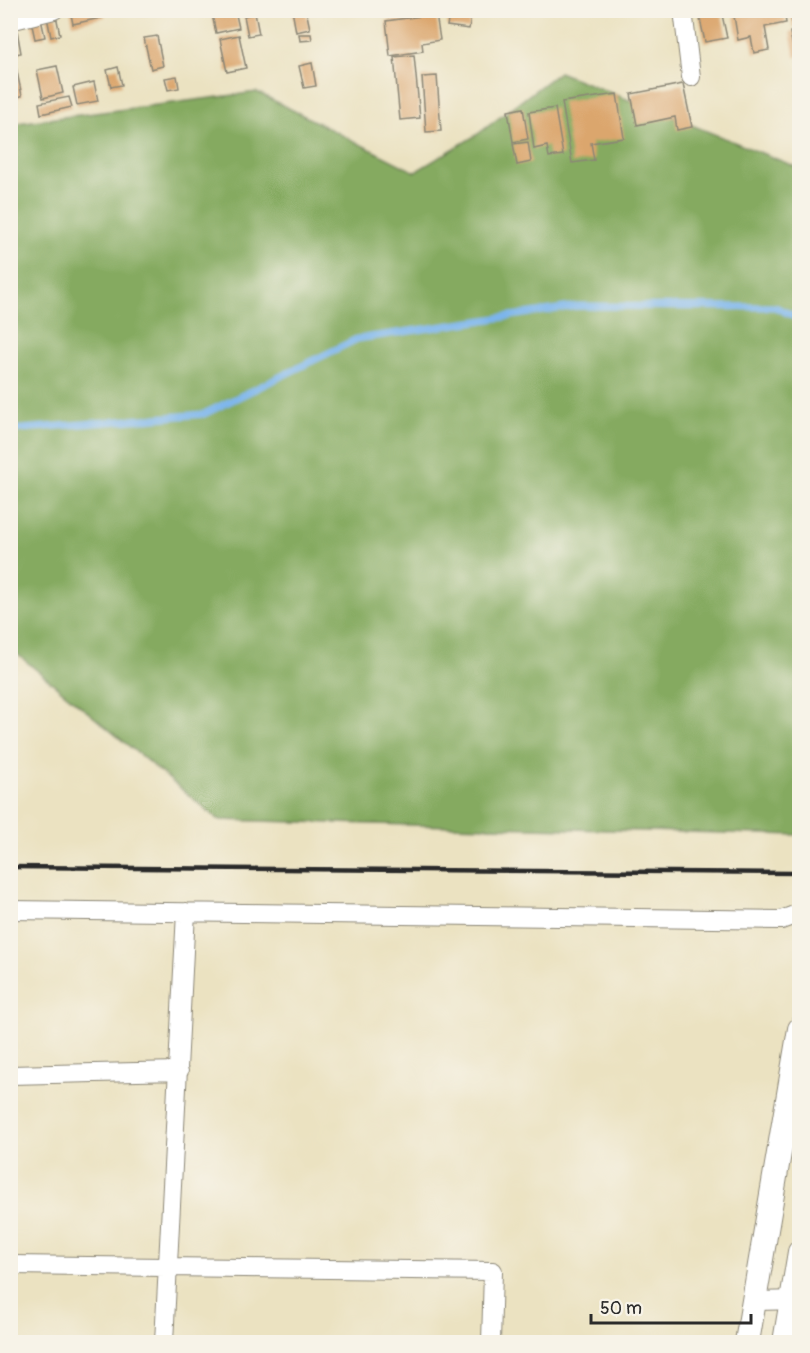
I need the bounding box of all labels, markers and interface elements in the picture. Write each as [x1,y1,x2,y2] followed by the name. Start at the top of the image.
[591,1287,752,1325] scale bar
[600,1297,642,1320] text: 50 m

